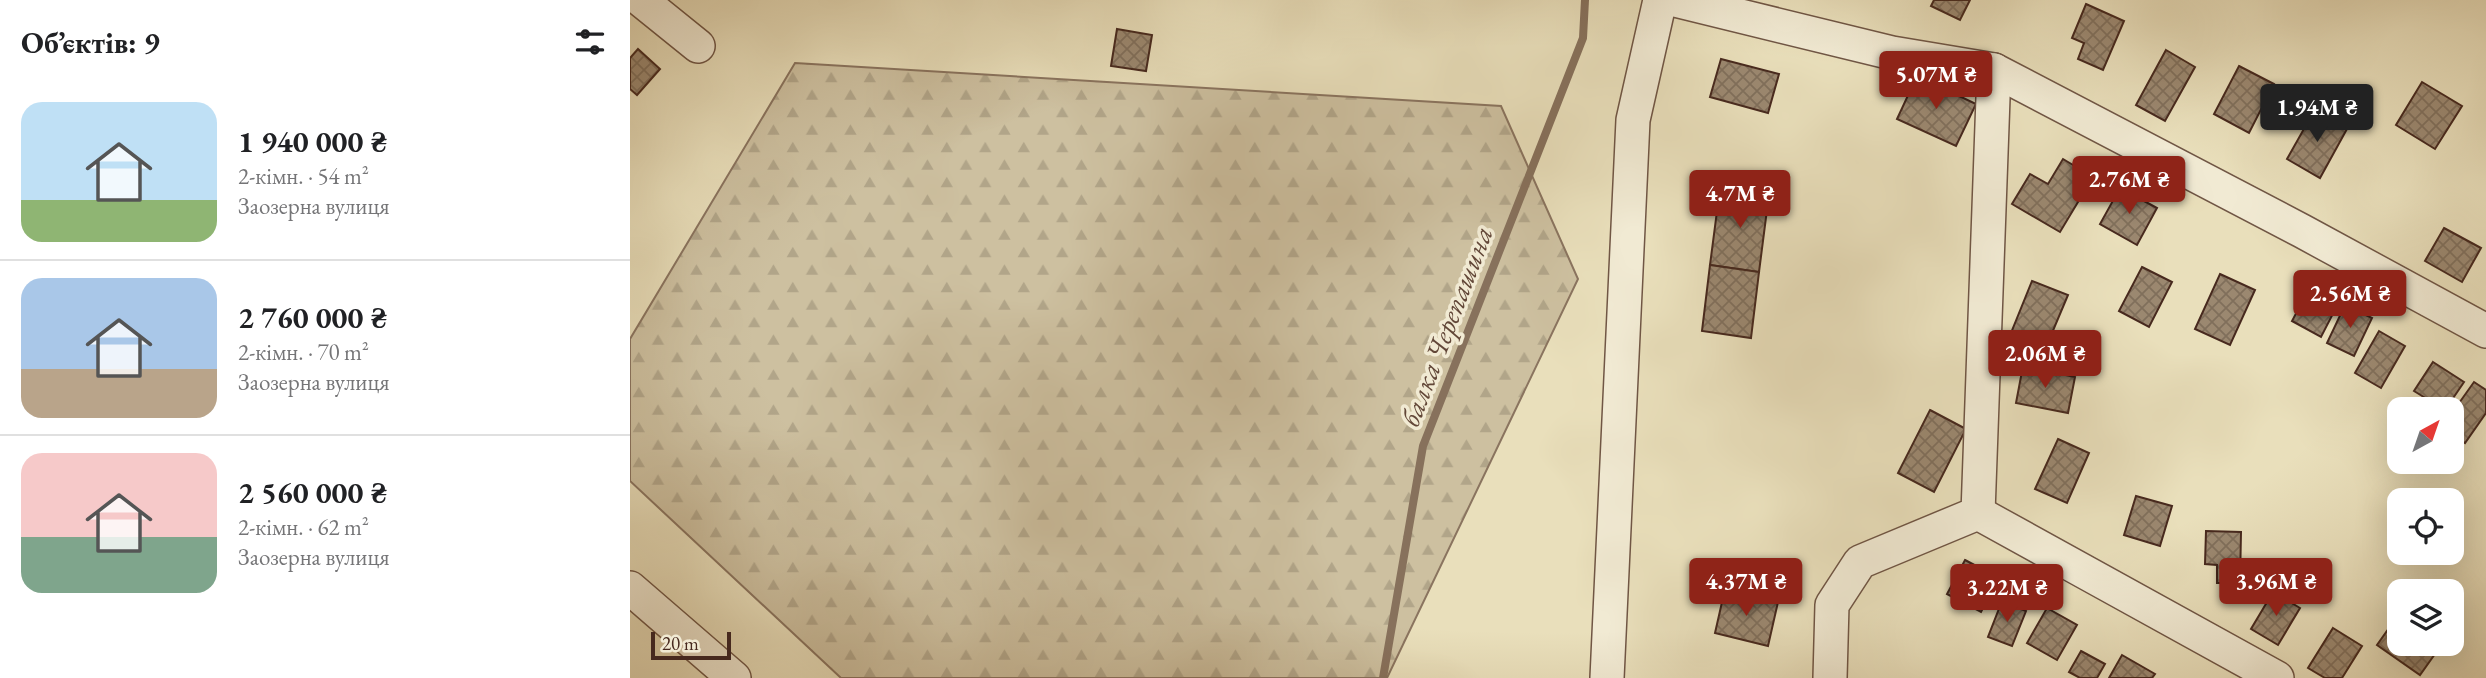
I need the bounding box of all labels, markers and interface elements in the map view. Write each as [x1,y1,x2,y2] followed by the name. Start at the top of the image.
[21,23,160,62] text: Об’єктів: 9
[571,23,609,61] icon: filters
[1871,52,2001,111] pin: 5.07M ₴
[1895,59,1977,89] text: 5.07M ₴
[2252,85,2382,144] pin: 1.94M ₴
[2276,92,2358,122] text: 1.94M ₴
[238,122,387,161] text: 1 940 000 ₴
[77,130,161,214] icon: home
[2064,156,2194,216] pin: 2.76M ₴
[238,161,369,191] text: 2-кімн. · 54 m²
[2088,164,2170,194] text: 2.76M ₴
[1683,170,1797,230] pin: 4.7M ₴
[1705,178,1775,208] text: 4.7M ₴
[238,191,390,221] text: Заозерна вулиця
[1391,221,1501,431] water label: балка Черепашина
[2285,270,2415,330] pin: 2.56M ₴
[2309,278,2391,308] text: 2.56M ₴
[238,298,387,337] text: 2 760 000 ₴
[77,306,161,390] icon: home
[1980,330,2110,390] pin: 2.06M ₴
[238,337,369,367] text: 2-кімн. · 70 m²
[2004,338,2086,368] text: 2.06M ₴
[238,367,390,397] text: Заозерна вулиця
[2387,397,2464,474] north arrow
[2387,397,2464,656] map controls
[238,473,387,512] text: 2 560 000 ₴
[77,481,161,565] icon: home
[2387,488,2464,565] button: locate
[238,512,369,542] text: 2-кімн. · 62 m²
[238,542,390,572] text: Заозерна вулиця
[1681,558,1811,618] pin: 4.37M ₴
[2211,558,2341,618] pin: 3.96M ₴
[1942,564,2072,624] pin: 3.22M ₴
[1705,566,1787,596] text: 4.37M ₴
[2235,566,2317,596] text: 3.96M ₴
[1966,572,2048,602] text: 3.22M ₴
[2387,579,2464,656] button: layers
[651,629,732,661] scale bar
[662,631,699,656] text: 20 m

